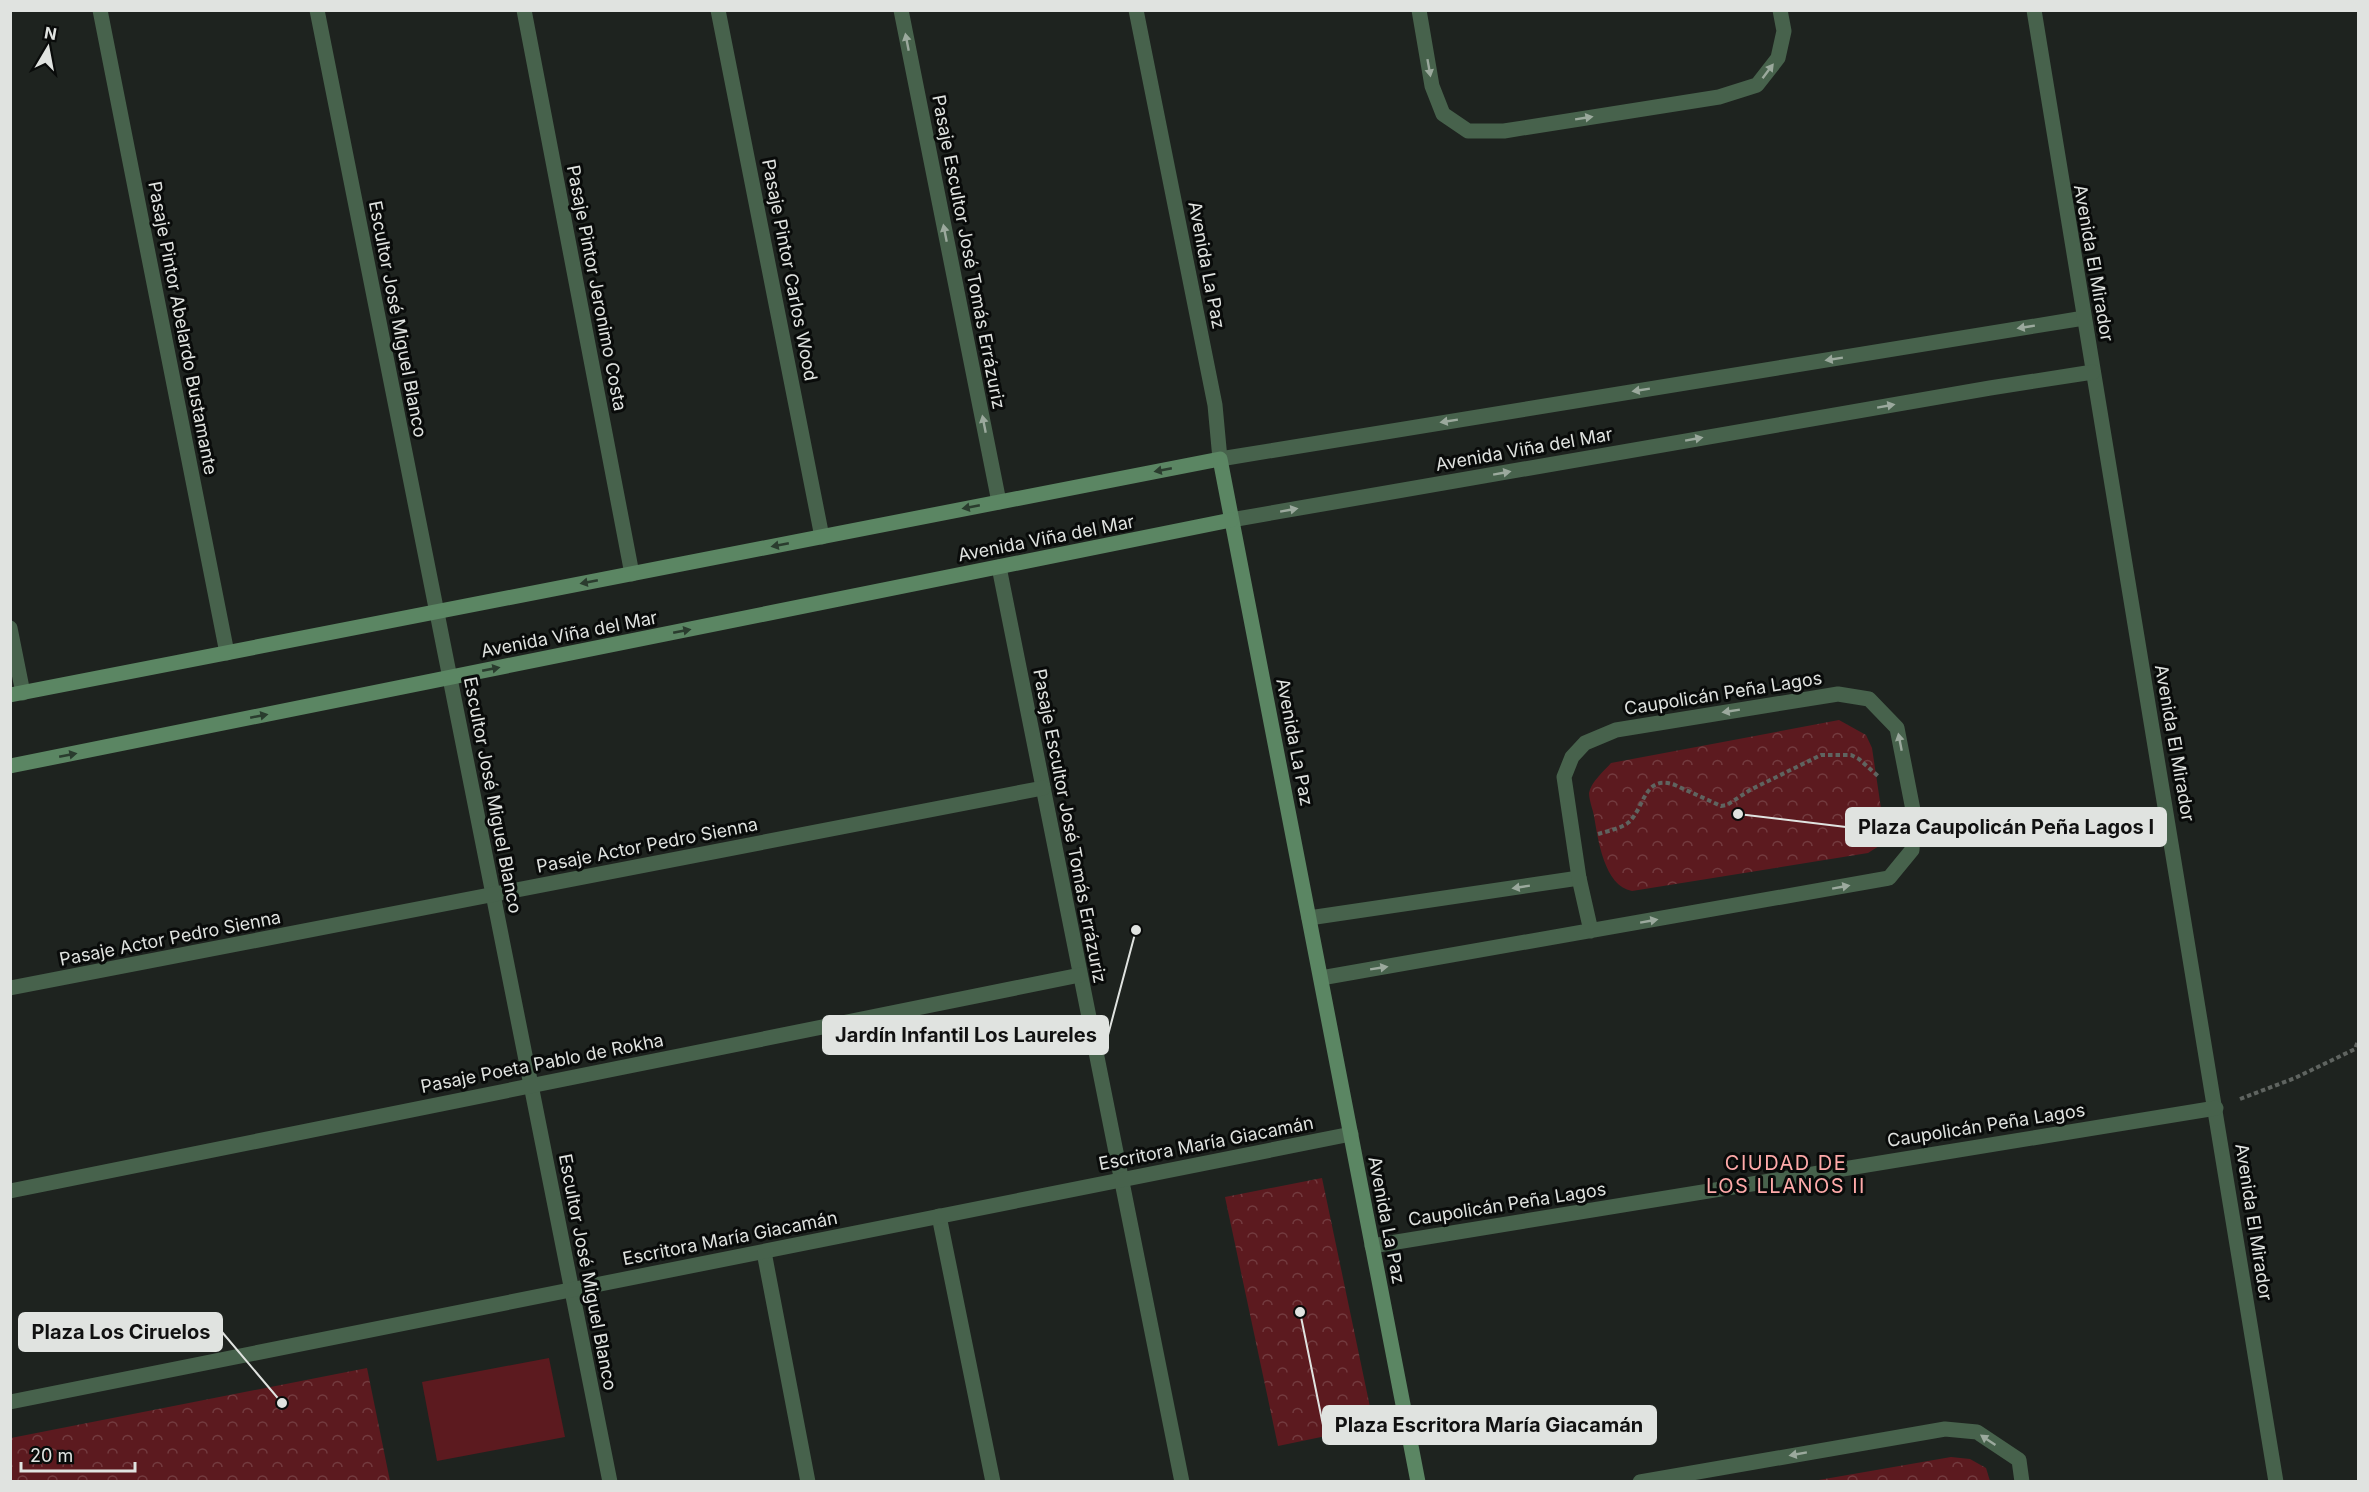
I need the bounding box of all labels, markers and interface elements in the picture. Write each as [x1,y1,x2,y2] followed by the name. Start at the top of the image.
[18,18,78,78] north arrow
[43,22,58,44] text: N
[902,32,911,51] one-way arrow
[1425,59,1434,78] one-way arrow
[1762,63,1774,78] one-way arrow
[928,93,1010,411] street label: Pasaje Escultor José Tomás Errázuriz
[1574,114,1593,123] one-way arrow
[758,157,822,383] street label: Pasaje Pintor Carlos Wood
[563,163,631,413] street label: Pasaje Pintor Jeronimo Costa
[144,180,222,476] street label: Pasaje Pintor Abelardo Bustamante
[2070,183,2118,343] street label: Avenida El Mirador
[365,199,431,439] street label: Escultor José Miguel Blanco
[1184,199,1230,331] street label: Avenida La Paz
[940,223,949,242] one-way arrow
[2017,323,2036,332] one-way arrow
[1824,354,1843,363] one-way arrow
[1632,385,1651,394] one-way arrow
[1876,401,1895,410] one-way arrow
[978,415,988,433] one-way arrow
[1439,416,1458,425] one-way arrow
[1434,423,1614,475] street label: Avenida Viña del Mar
[1684,435,1703,444] one-way arrow
[1153,466,1172,475] one-way arrow
[1492,468,1511,477] one-way arrow
[962,503,981,513] one-way arrow
[1279,505,1298,514] one-way arrow
[956,511,1136,565] street label: Avenida Viña del Mar
[770,541,789,550] one-way arrow
[579,578,598,587] one-way arrow
[479,607,659,661] street label: Avenida Viña del Mar
[673,626,692,635] one-way arrow
[2151,663,2199,823] street label: Avenida El Mirador
[482,664,501,673] one-way arrow
[1029,667,1111,985] street label: Pasaje Escultor José Tomás Errázuriz
[1623,667,1823,719] street label: Caupolicán Peña Lagos
[460,675,526,915] street label: Escultor José Miguel Blanco
[1272,676,1318,808] street label: Avenida La Paz
[1721,707,1740,716] one-way arrow
[250,711,269,720] one-way arrow
[1895,732,1904,751] one-way arrow
[59,750,78,759] one-way arrow
[1846,808,2166,846] callout: Plaza Caupolicán Peña Lagos I
[534,813,760,877] street label: Pasaje Actor Pedro Sienna
[1858,815,2154,839] text: Plaza Caupolicán Peña Lagos I
[1832,882,1851,891] one-way arrow
[1511,883,1530,892] one-way arrow
[57,906,283,970] street label: Pasaje Actor Pedro Sienna
[1640,916,1659,925] one-way arrow
[1369,963,1388,972] one-way arrow
[823,1016,1108,1054] callout: Jardín Infantil Los Laureles
[835,1023,1097,1047] text: Jardín Infantil Los Laureles
[419,1029,665,1097] street label: Pasaje Poeta Pablo de Rokha
[1886,1099,2086,1151] street label: Caupolicán Peña Lagos
[1097,1112,1315,1174] street label: Escritora María Giacamán
[2231,1142,2277,1302] street label: Avenida El Mirador
[1706,1151,1866,1198] district label: CIUDAD DE LOS LLANOS II
[555,1152,621,1392] street label: Escultor José Miguel Blanco
[1364,1154,1410,1286] street label: Avenida La Paz
[1407,1178,1607,1230] street label: Caupolicán Peña Lagos
[621,1207,839,1269] street label: Escritora María Giacamán
[19,1313,222,1351] callout: Plaza Los Ciruelos
[32,1320,210,1344] text: Plaza Los Ciruelos
[1323,1406,1656,1444] callout: Plaza Escritora María Giacamán
[1335,1413,1643,1437] text: Plaza Escritora María Giacamán
[1980,1434,1996,1445] one-way arrow
[21,1435,135,1473] scale bar
[30,1445,73,1466] text: 20 m
[1788,1450,1807,1459] one-way arrow

